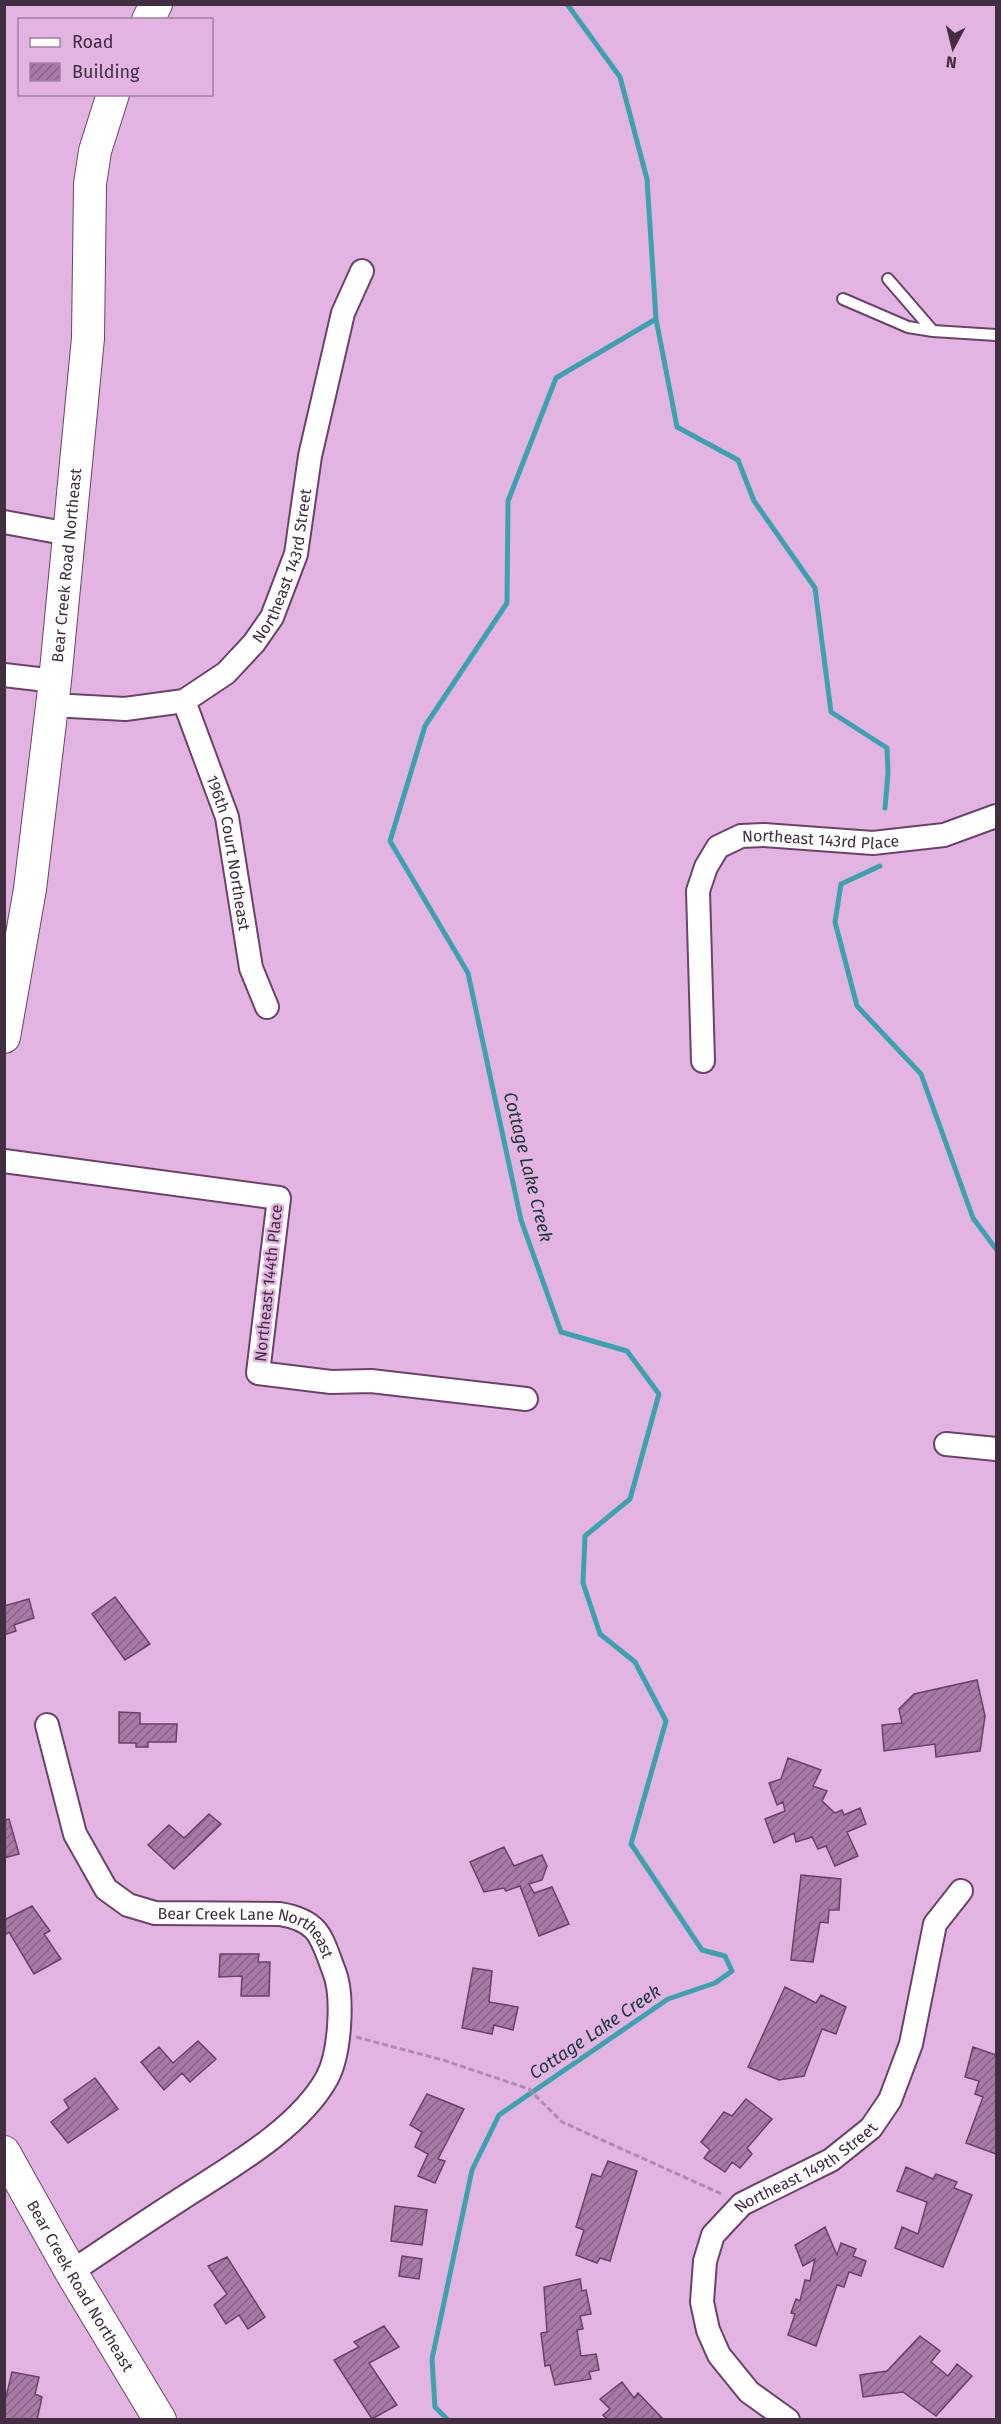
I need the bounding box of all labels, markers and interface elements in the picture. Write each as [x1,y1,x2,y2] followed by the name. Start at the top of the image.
[18,18,213,96] legend
[923,18,983,78] north arrow
[72,31,114,53] text: Road
[945,52,958,72] text: N
[72,61,140,83] text: Building
[48,467,85,663] street label: Bear Creek Road Northeast
[248,487,315,647] street label: Northeast 143rd Street
[202,772,254,932] street label: 196th Court Northeast
[742,826,900,853] street label: Northeast 143rd Place
[499,1090,557,1245] water label: Cottage Lake Creek
[251,1203,286,1363] street label: Northeast 144th Place
[158,1904,337,1961] street label: Bear Creek Lane Northeast
[525,1980,665,2084] water label: Cottage Lake Creek
[730,2119,882,2216] street label: Northeast 149th Street
[23,2197,138,2375] street label: Bear Creek Road Northeast

